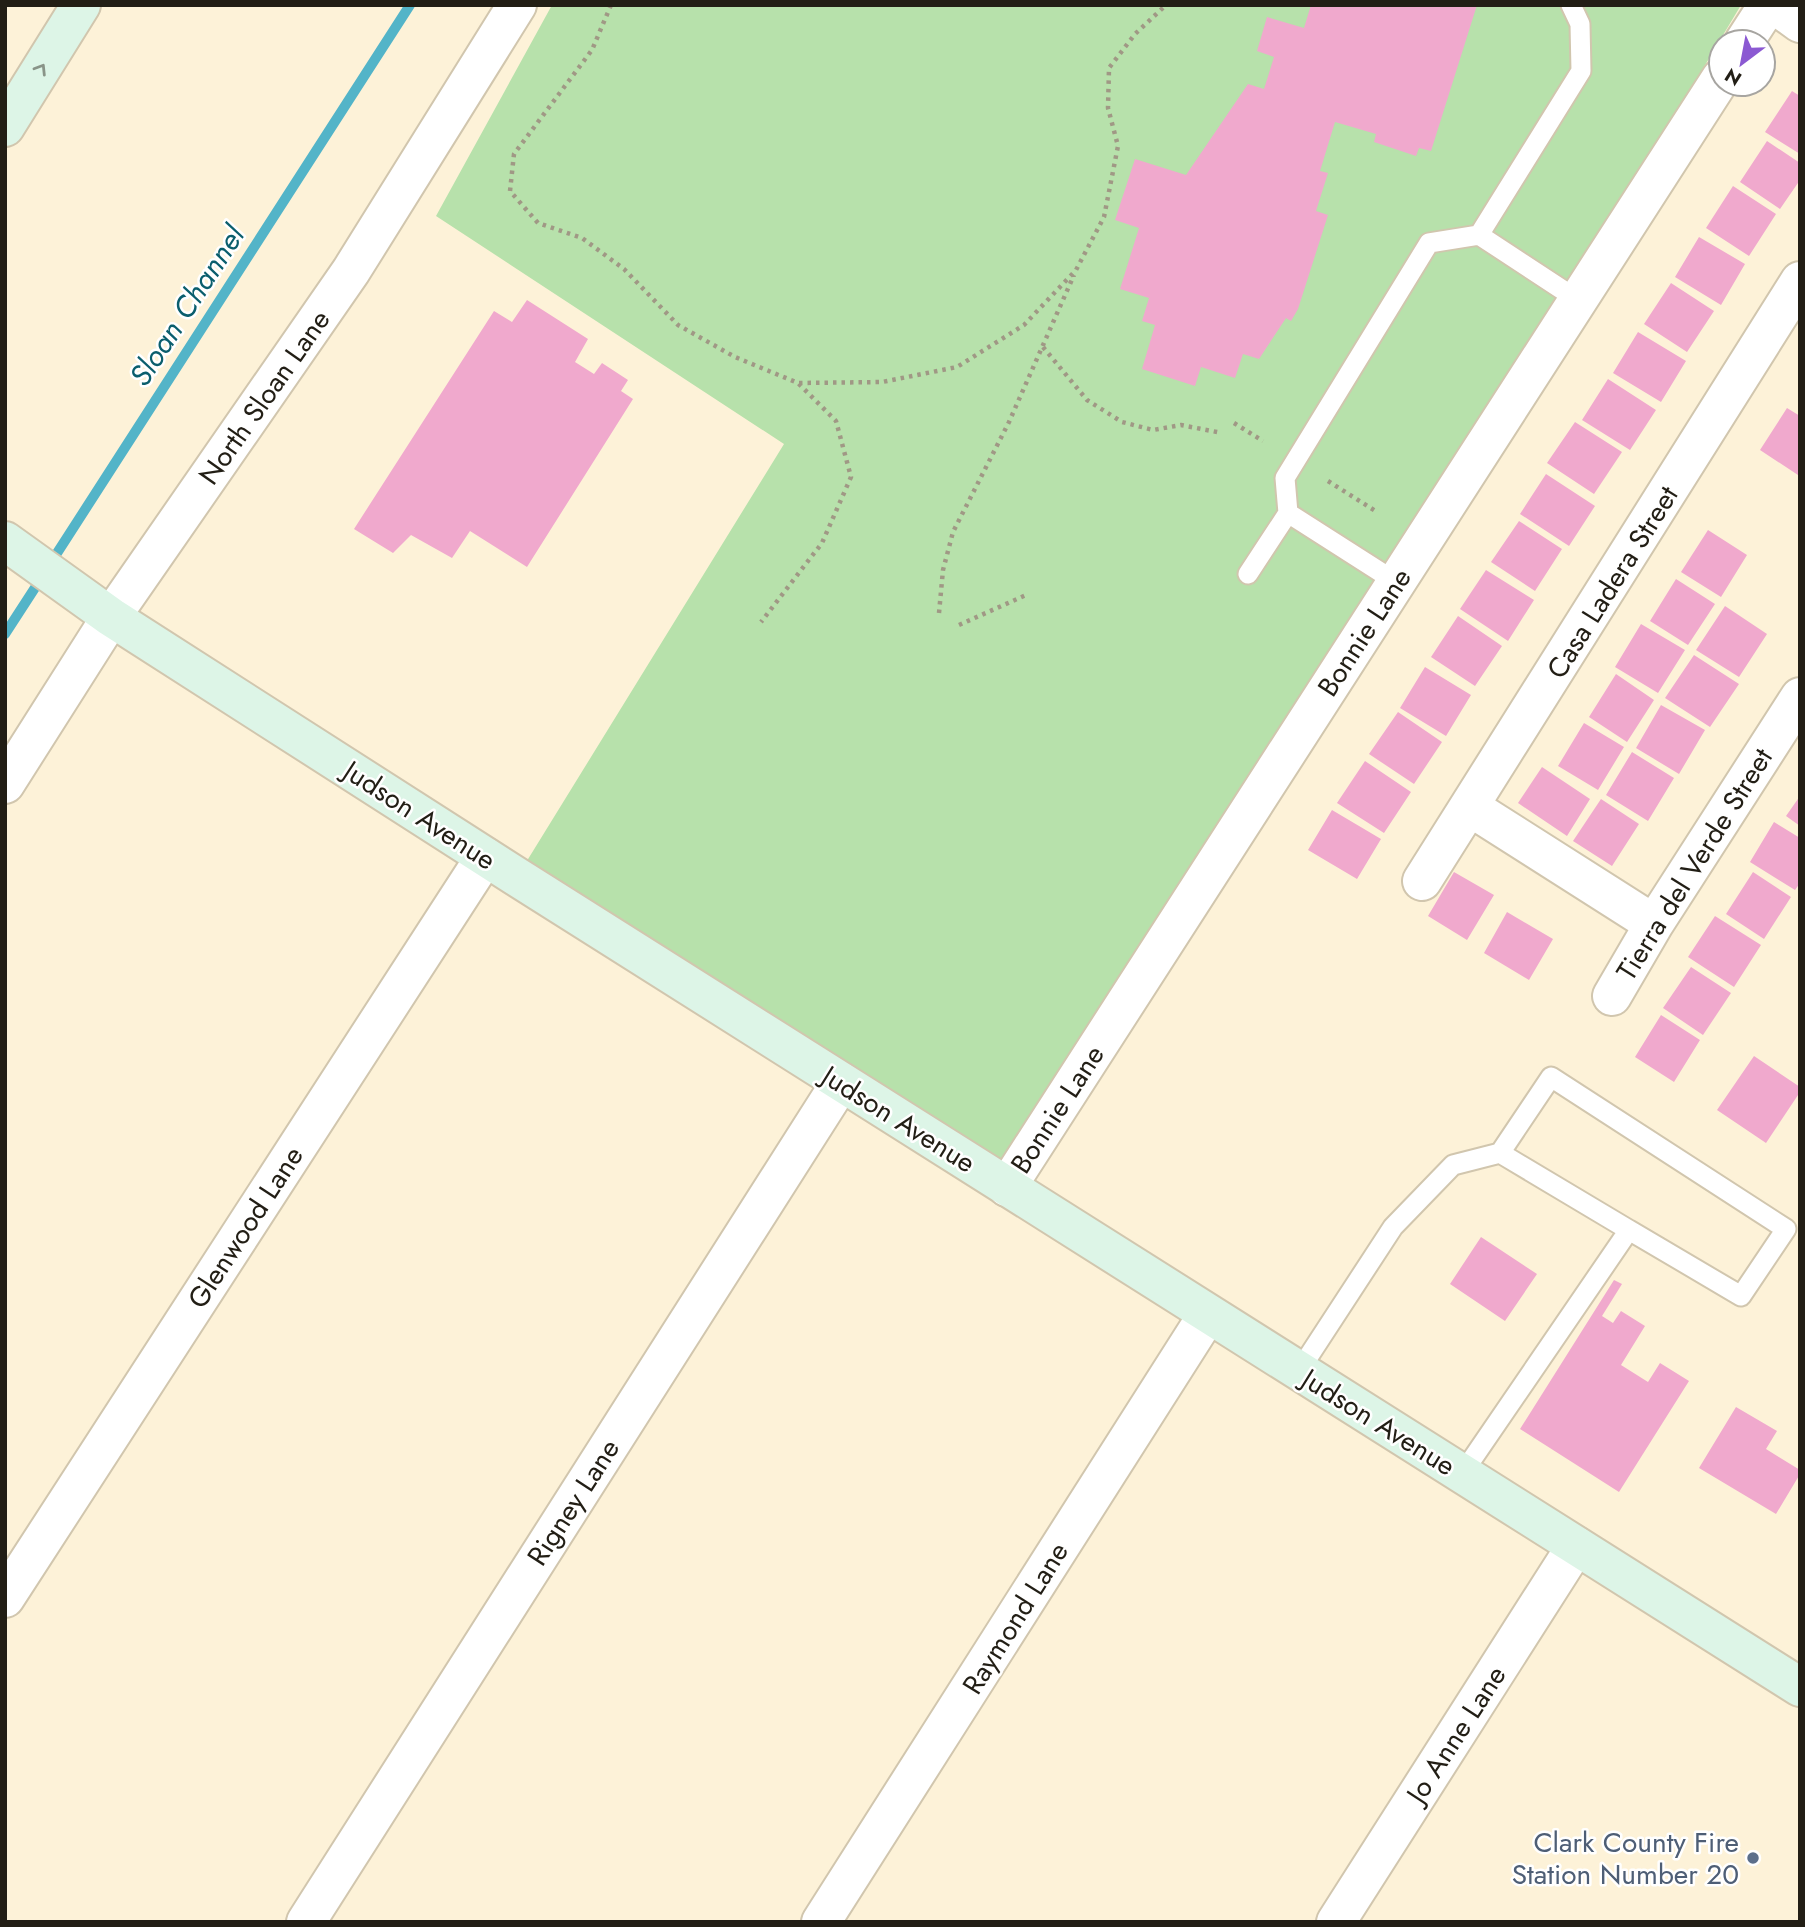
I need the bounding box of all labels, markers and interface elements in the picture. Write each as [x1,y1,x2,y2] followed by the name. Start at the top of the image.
[1707,28,1777,98] north arrow
[1720,62,1747,92] text: N
[33,64,46,77] one-way arrow
[119,216,255,394] water label: Sloan Channel
[189,301,340,493] street label: North Sloan Lane
[1537,478,1688,687] street label: Casa Ladera Street
[1308,560,1421,704] street label: Bonnie Lane
[1606,740,1783,988] street label: Tierra del Verde Street
[332,749,504,880] street label: Judson Avenue
[1001,1037,1114,1181] street label: Bonnie Lane
[811,1054,983,1183] street label: Judson Avenue
[178,1138,313,1316] street label: Glenwood Lane
[1291,1357,1463,1486] street label: Judson Avenue
[517,1431,630,1574] street label: Rigney Lane
[952,1534,1079,1702] street label: Raymond Lane
[1394,1658,1516,1814] street label: Jo Anne Lane
[1512,1822,1739,1895] place label: Clark County Fire Station Number 20
[1745,1850,1761,1866] marker: Clark County Fire Station Number 20

